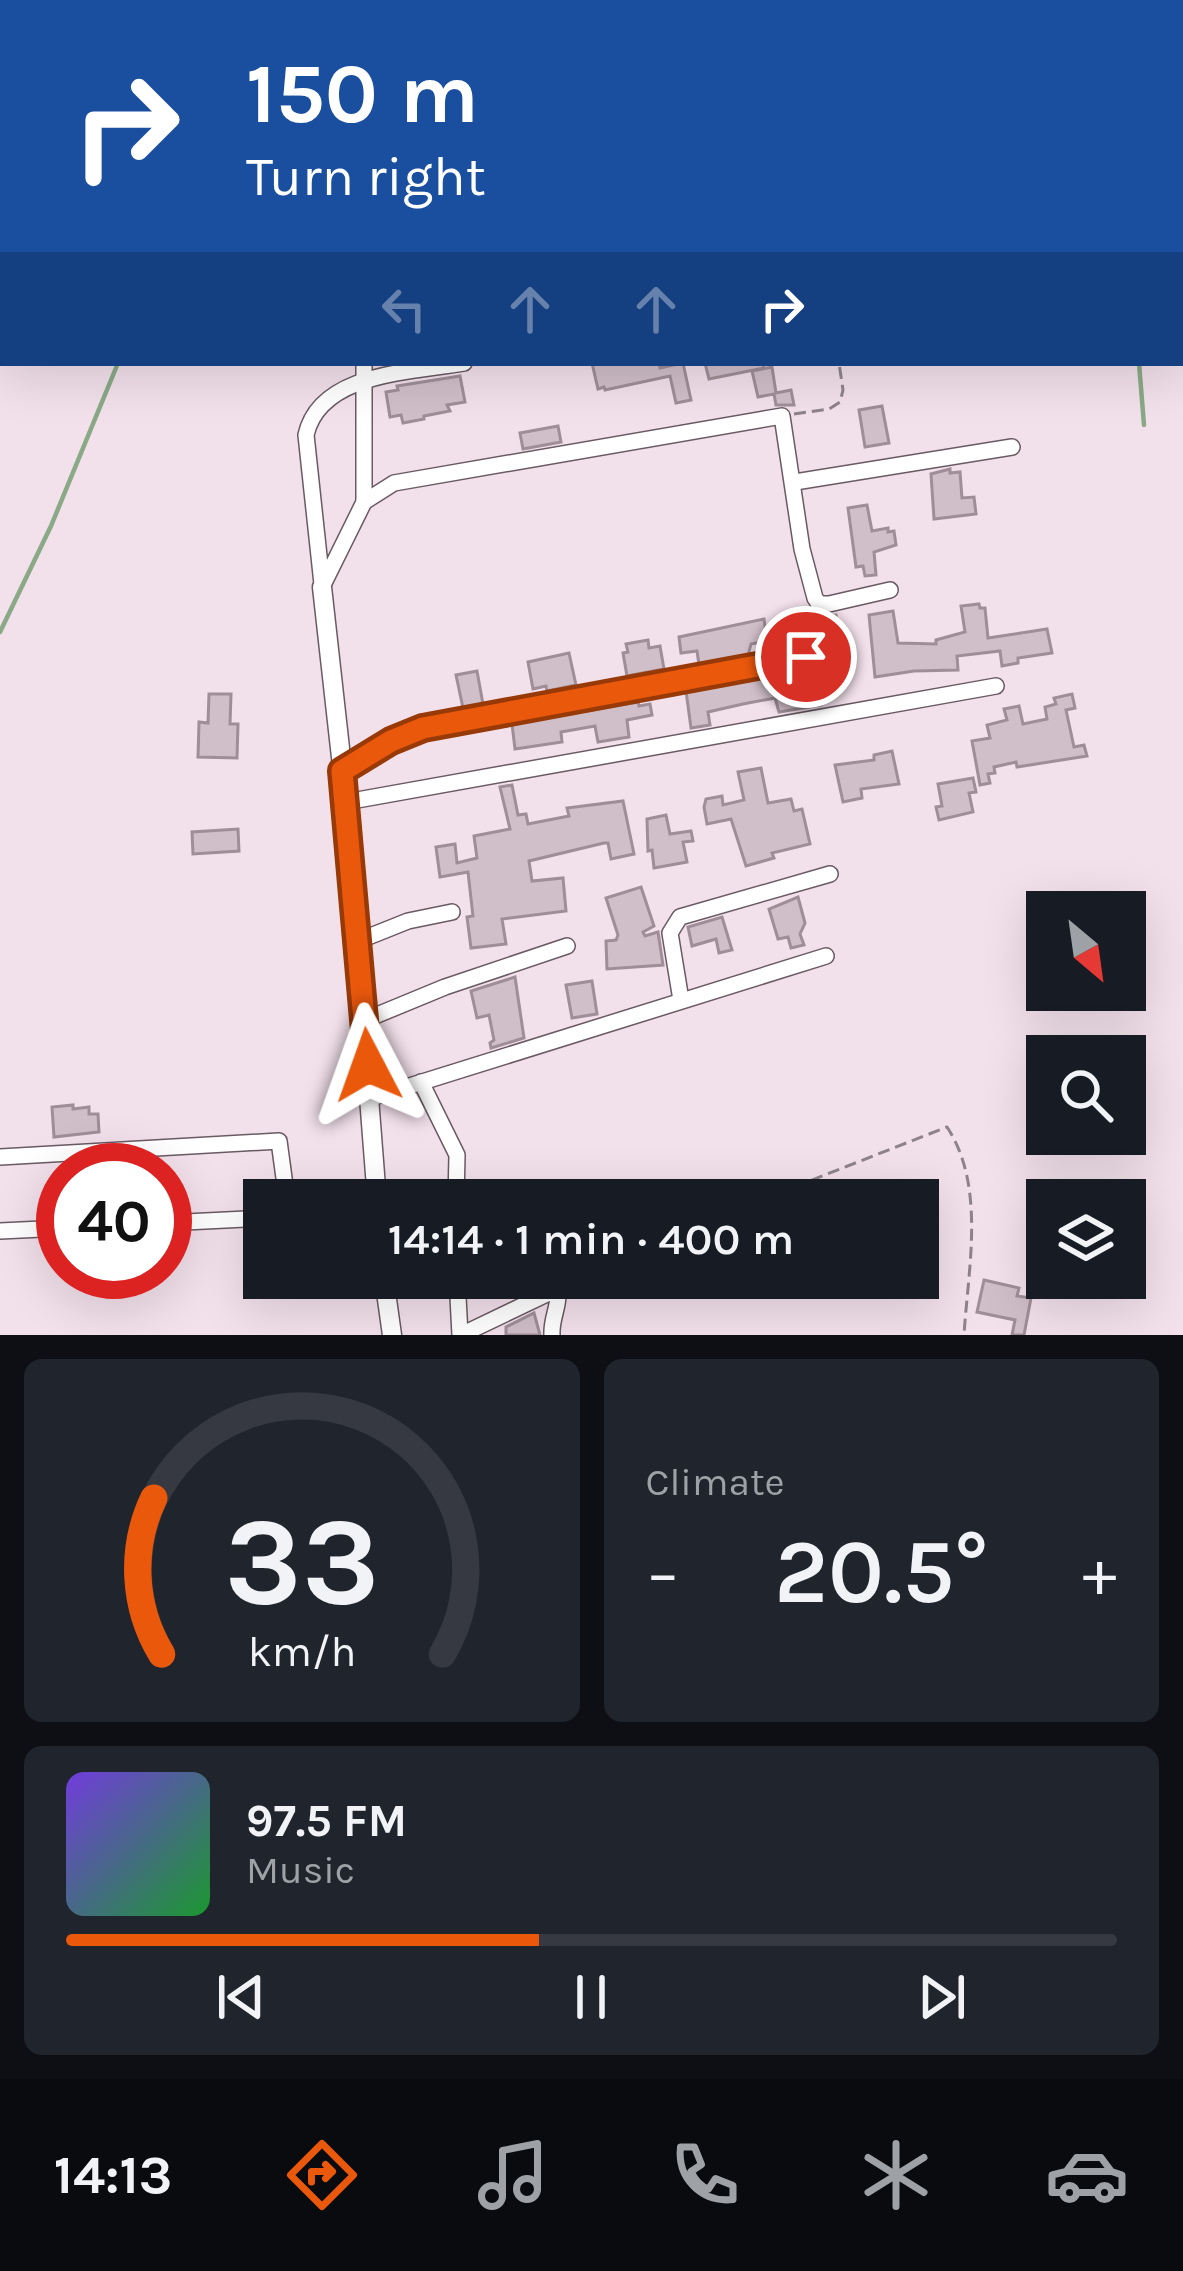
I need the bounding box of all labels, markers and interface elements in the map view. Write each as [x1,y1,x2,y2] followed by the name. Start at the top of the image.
[246,45,479,143] text: 150 m
[48,48,204,204] icon: right
[246,145,486,209] text: Turn right
[371,276,437,342] icon: left
[497,276,563,342] icon: ahead
[623,276,689,342] icon: ahead
[749,276,815,342] icon: right
[755,606,857,708] pin
[773,624,839,690] icon: arrive
[1026,891,1146,1011] north arrow
[1026,891,1146,1299] map controls
[305,1002,431,1128] position arrow
[1026,1035,1146,1155] button: search
[36,1143,192,1299] speed limit sign: 40
[1026,1179,1146,1299] button: layers
[388,1213,794,1265] text: 14:14 · 1 min · 400 m
[646,1459,785,1505] text: Climate
[224,1489,379,1634] text: 33
[774,1519,988,1625] text: 20.5°
[646,1534,680,1612] text: −
[1082,1534,1117,1612] text: +
[247,1626,356,1676] text: km/h
[246,1795,407,1847] text: 97.5 FM
[246,1847,355,1893] text: Music
[208,1964,274,2030] icon: previous
[558,1964,624,2030] icon: pause
[909,1964,975,2030] icon: next
[280,2133,364,2217] icon: directions
[471,2133,555,2217] icon: music
[663,2133,747,2217] icon: phone
[854,2133,938,2217] icon: climate
[1045,2133,1129,2217] icon: car
[54,2143,172,2207] text: 14:13

